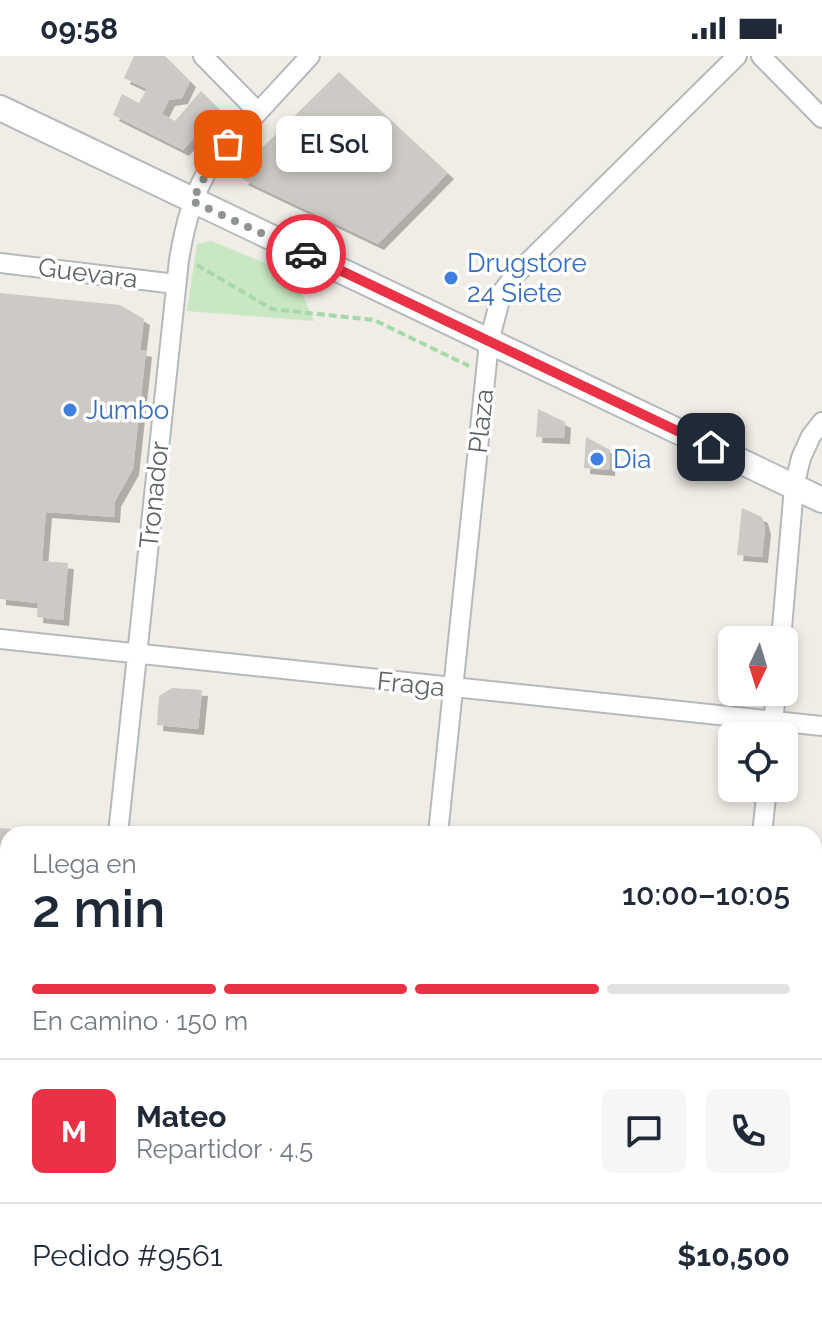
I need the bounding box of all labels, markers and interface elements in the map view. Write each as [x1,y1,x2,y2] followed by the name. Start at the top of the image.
[40,11,118,46] text: 09:58
[194,110,262,178] pin
[276,116,392,172] callout: El Sol
[206,122,250,166] icon: bag
[300,129,368,159] text: El Sol
[266,214,346,294] courier
[284,232,328,276] icon: car
[467,248,587,308] place label: Drugstore 24 Siete
[37,252,139,294] street label: Guevara
[442,269,460,287] marker: Drugstore 24 Siete
[463,387,499,455] street label: Plaza
[86,395,169,425] place label: Jumbo
[61,401,79,419] marker: Jumbo
[677,413,745,481] pin
[689,425,733,469] icon: home
[133,440,175,550] street label: Tronador
[613,444,651,474] place label: Dia
[588,450,606,468] marker: Dia
[718,626,798,706] north arrow
[718,626,798,802] map controls
[376,666,446,702] street label: Fraga
[718,722,798,802] button: locate
[32,849,137,879] text: Llega en
[622,877,790,912] text: 10:00–10:05
[32,878,165,939] text: 2 min
[32,1006,248,1036] text: En camino · 150 m
[602,1089,686,1173] button: chat
[706,1089,790,1173] button: phone
[136,1099,226,1134] text: Mateo
[61,1114,87,1149] text: M
[136,1134,313,1164] text: Repartidor · 4.5
[32,1238,223,1273] text: Pedido #9561
[677,1238,790,1273] text: $10,500

